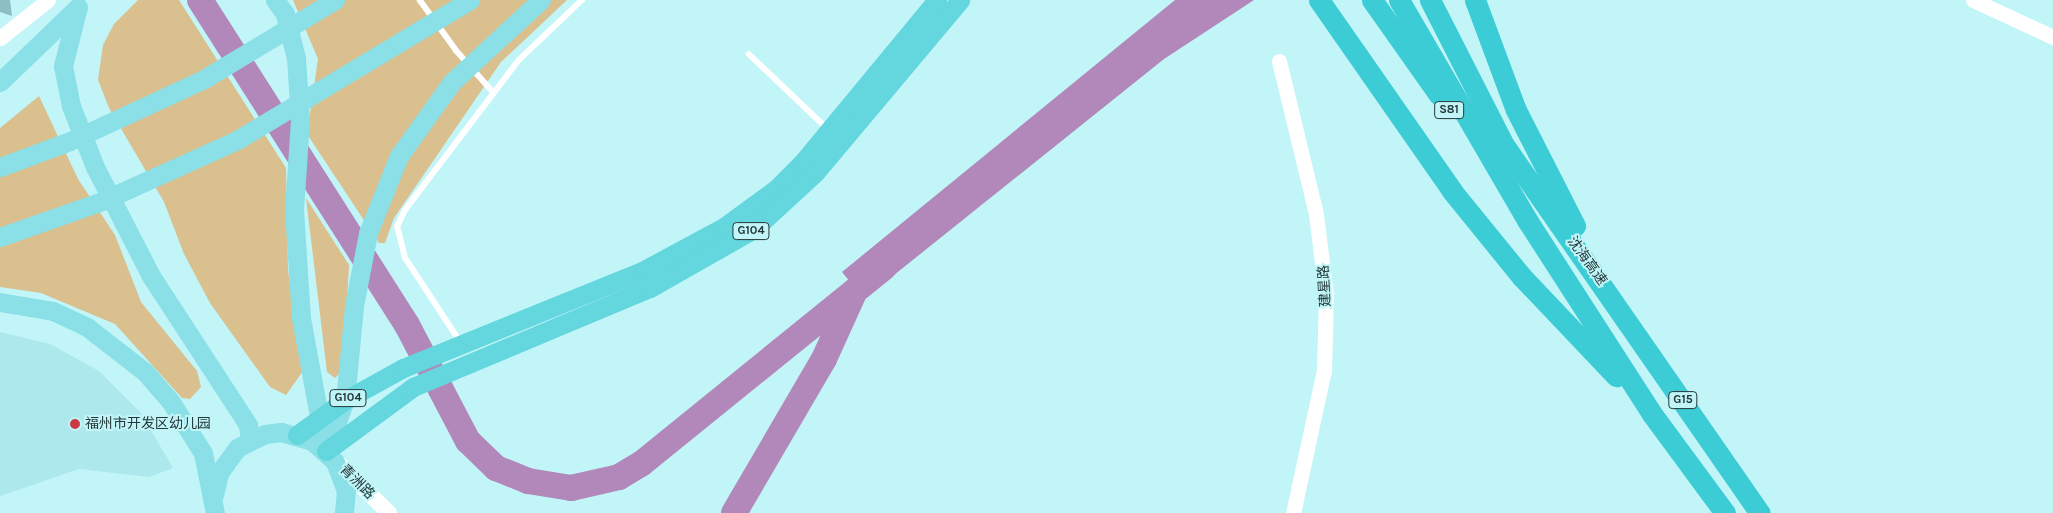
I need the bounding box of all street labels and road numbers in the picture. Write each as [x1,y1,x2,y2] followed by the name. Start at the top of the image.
[1434,100,1464,120] road number: S81
[732,222,770,240] road number: G104
[1564,233,1610,289] street label: 沈海高速
[1316,265,1334,307] street label: 建星路
[329,388,367,408] road number: G104
[1668,390,1698,410] road number: G15
[336,461,378,503] street label: 青洲路

